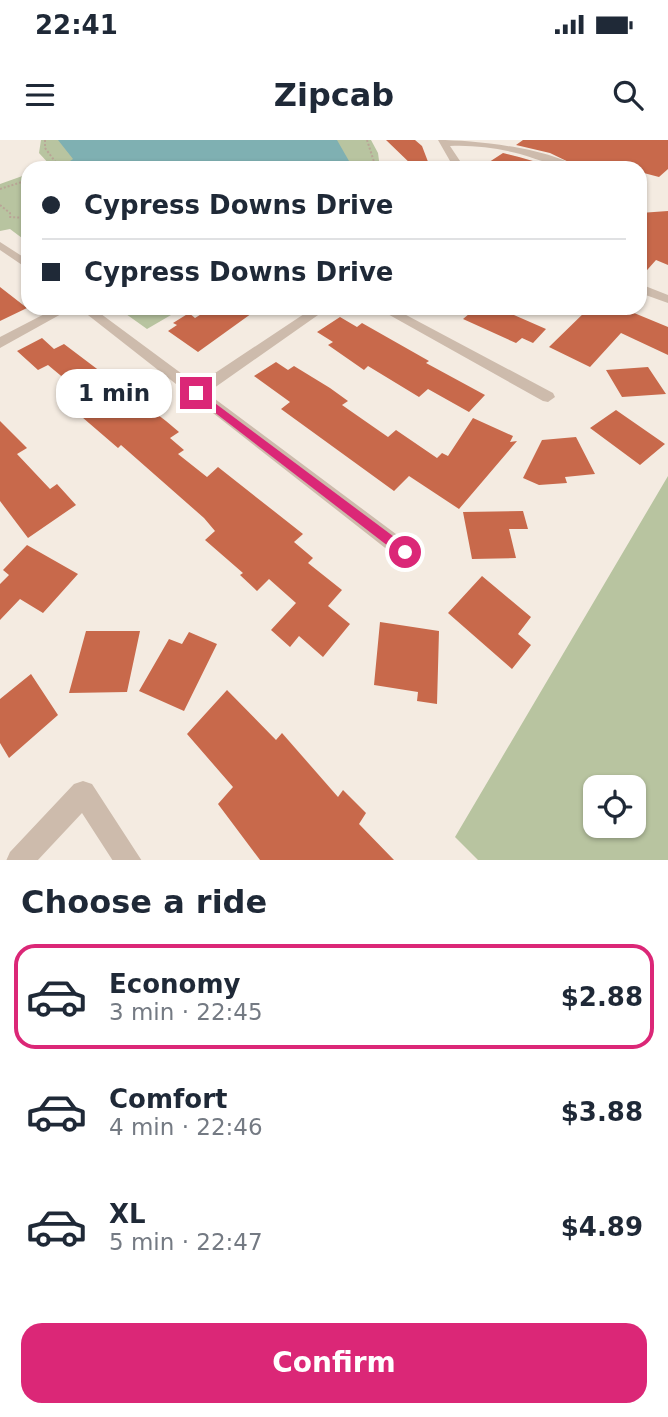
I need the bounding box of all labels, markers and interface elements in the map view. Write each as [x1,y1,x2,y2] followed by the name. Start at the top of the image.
[35,10,118,40] text: 22:41
[21,76,59,114] icon: menu
[274,76,394,114] text: Zipcab
[609,76,647,114] icon: search
[84,190,394,220] text: Cypress Downs Drive
[84,257,394,287] text: Cypress Downs Drive
[56,369,172,418] callout: 1 min
[180,377,212,409] route end
[78,380,150,406] text: 1 min
[389,536,421,568] route start
[583,775,646,838] map controls
[583,775,646,838] button: locate
[21,883,267,921] text: Choose a ride
[25,965,88,1028] icon: car
[109,969,240,999] text: Economy
[561,982,643,1012] text: $2.88
[109,999,263,1025] text: 3 min · 22:45
[25,1080,88,1143] icon: car
[109,1084,227,1114] text: Comfort
[561,1097,643,1127] text: $3.88
[109,1114,263,1140] text: 4 min · 22:46
[25,1195,88,1258] icon: car
[109,1199,146,1229] text: XL
[561,1212,643,1242] text: $4.89
[109,1229,263,1255] text: 5 min · 22:47
[21,1323,647,1403] button: Confirm

